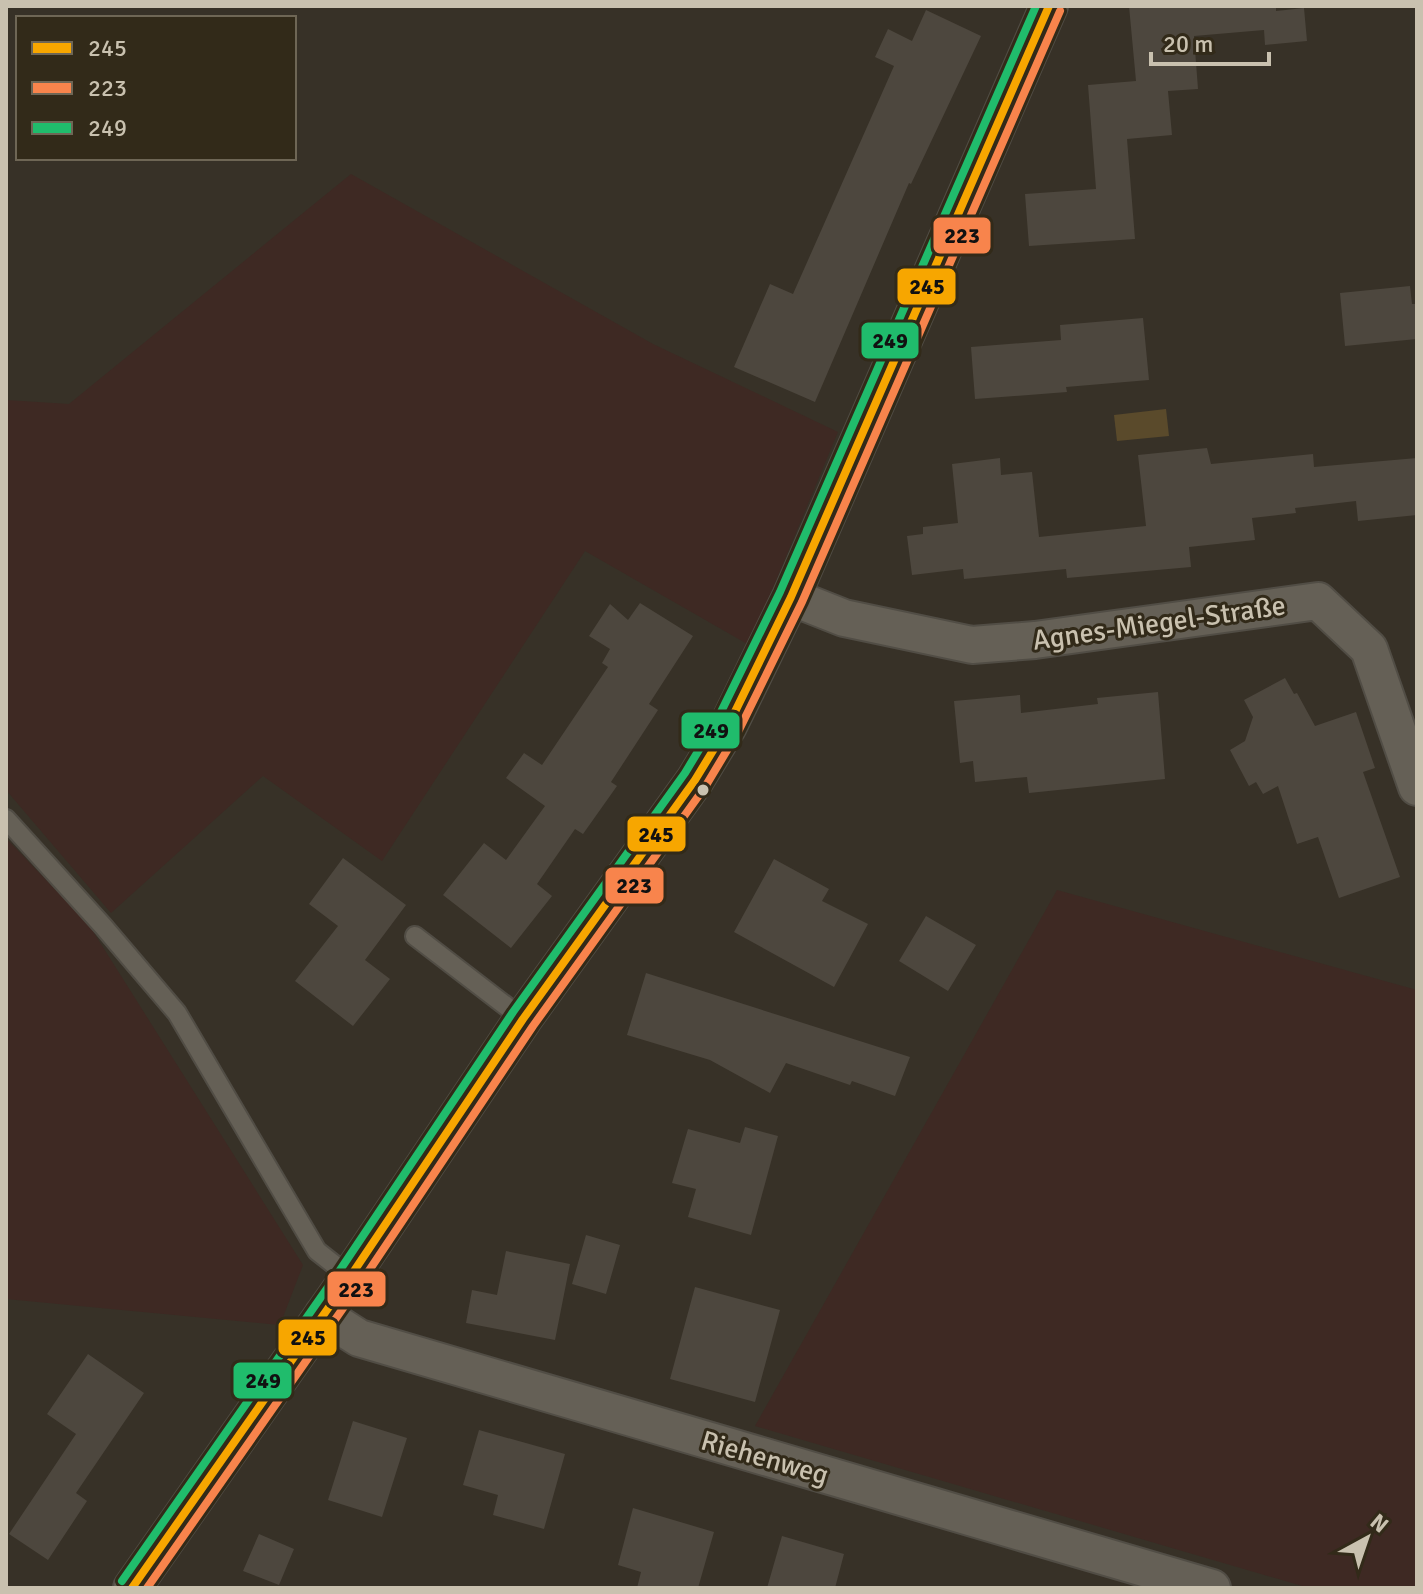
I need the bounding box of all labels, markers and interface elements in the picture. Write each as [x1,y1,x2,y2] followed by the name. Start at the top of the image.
[16,16,296,160] legend
[1151,16,1269,66] scale bar
[1163,29,1213,59] text: 20 m
[88,33,127,63] text: 245
[88,73,127,103] text: 223
[88,113,127,143] text: 249
[932,216,992,255] line badge: 223
[944,222,980,249] text: 223
[896,267,957,306] line badge: 245
[909,273,945,300] text: 245
[860,321,920,360] line badge: 249
[872,327,908,354] text: 249
[1030,588,1288,658] street label: Agnes-Miegel-Straße
[680,711,741,750] line badge: 249
[693,717,729,744] text: 249
[695,782,711,798] unlabelled marker
[626,815,687,853] line badge: 245
[638,821,674,848] text: 245
[604,866,665,905] line badge: 223
[616,872,652,899] text: 223
[326,1270,387,1308] line badge: 223
[338,1276,374,1303] text: 223
[277,1318,338,1357] line badge: 245
[290,1324,326,1351] text: 245
[232,1361,293,1400] line badge: 249
[245,1367,281,1394] text: 249
[697,1424,832,1492] street label: Riehenweg
[1327,1498,1407,1578] north arrow
[1365,1508,1394,1538] text: N

